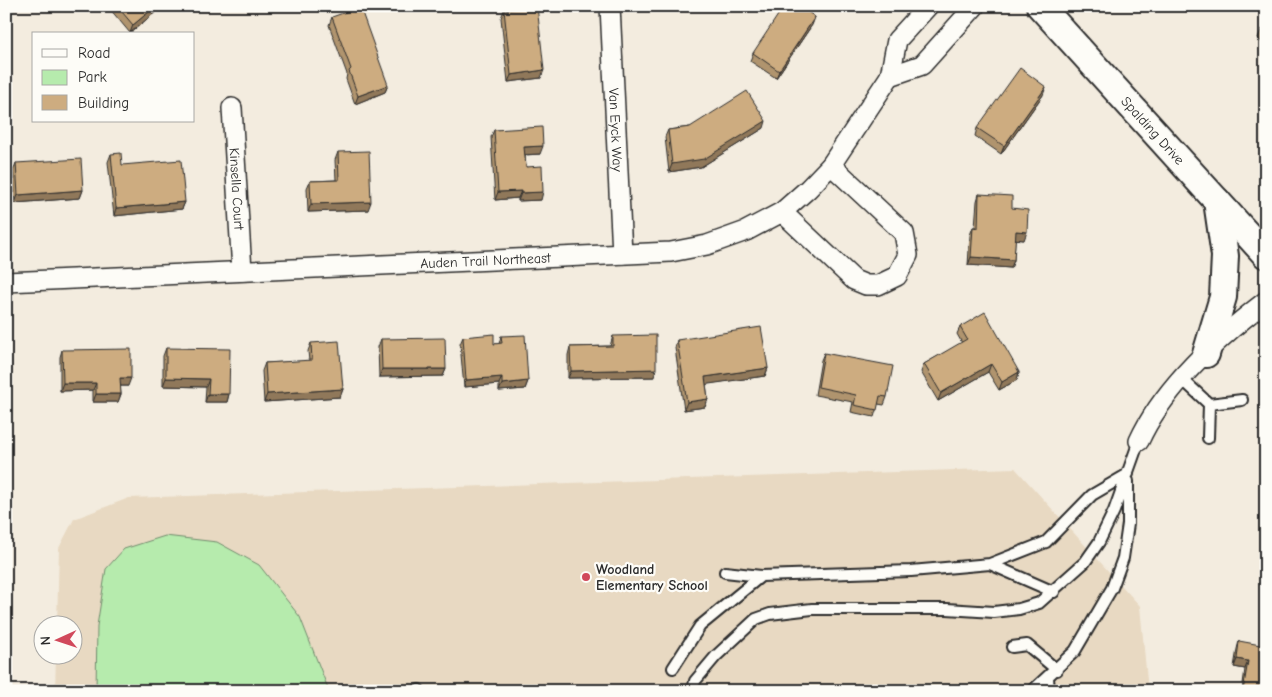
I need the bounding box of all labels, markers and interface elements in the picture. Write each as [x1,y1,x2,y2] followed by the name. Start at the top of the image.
[32,32,195,122] legend
[78,44,110,62] text: Road
[78,68,107,86] text: Park
[605,88,626,173] street label: Van Eyck Way
[1117,93,1188,168] street label: Spalding Drive
[78,94,129,112] text: Building
[225,147,248,232] street label: Kinsella Court
[420,249,552,272] street label: Auden Trail Northeast
[596,561,708,594] place label: Woodland Elementary School
[580,571,592,583] marker: Woodland Elementary School
[32,614,82,664] north arrow
[37,636,54,646] text: N

